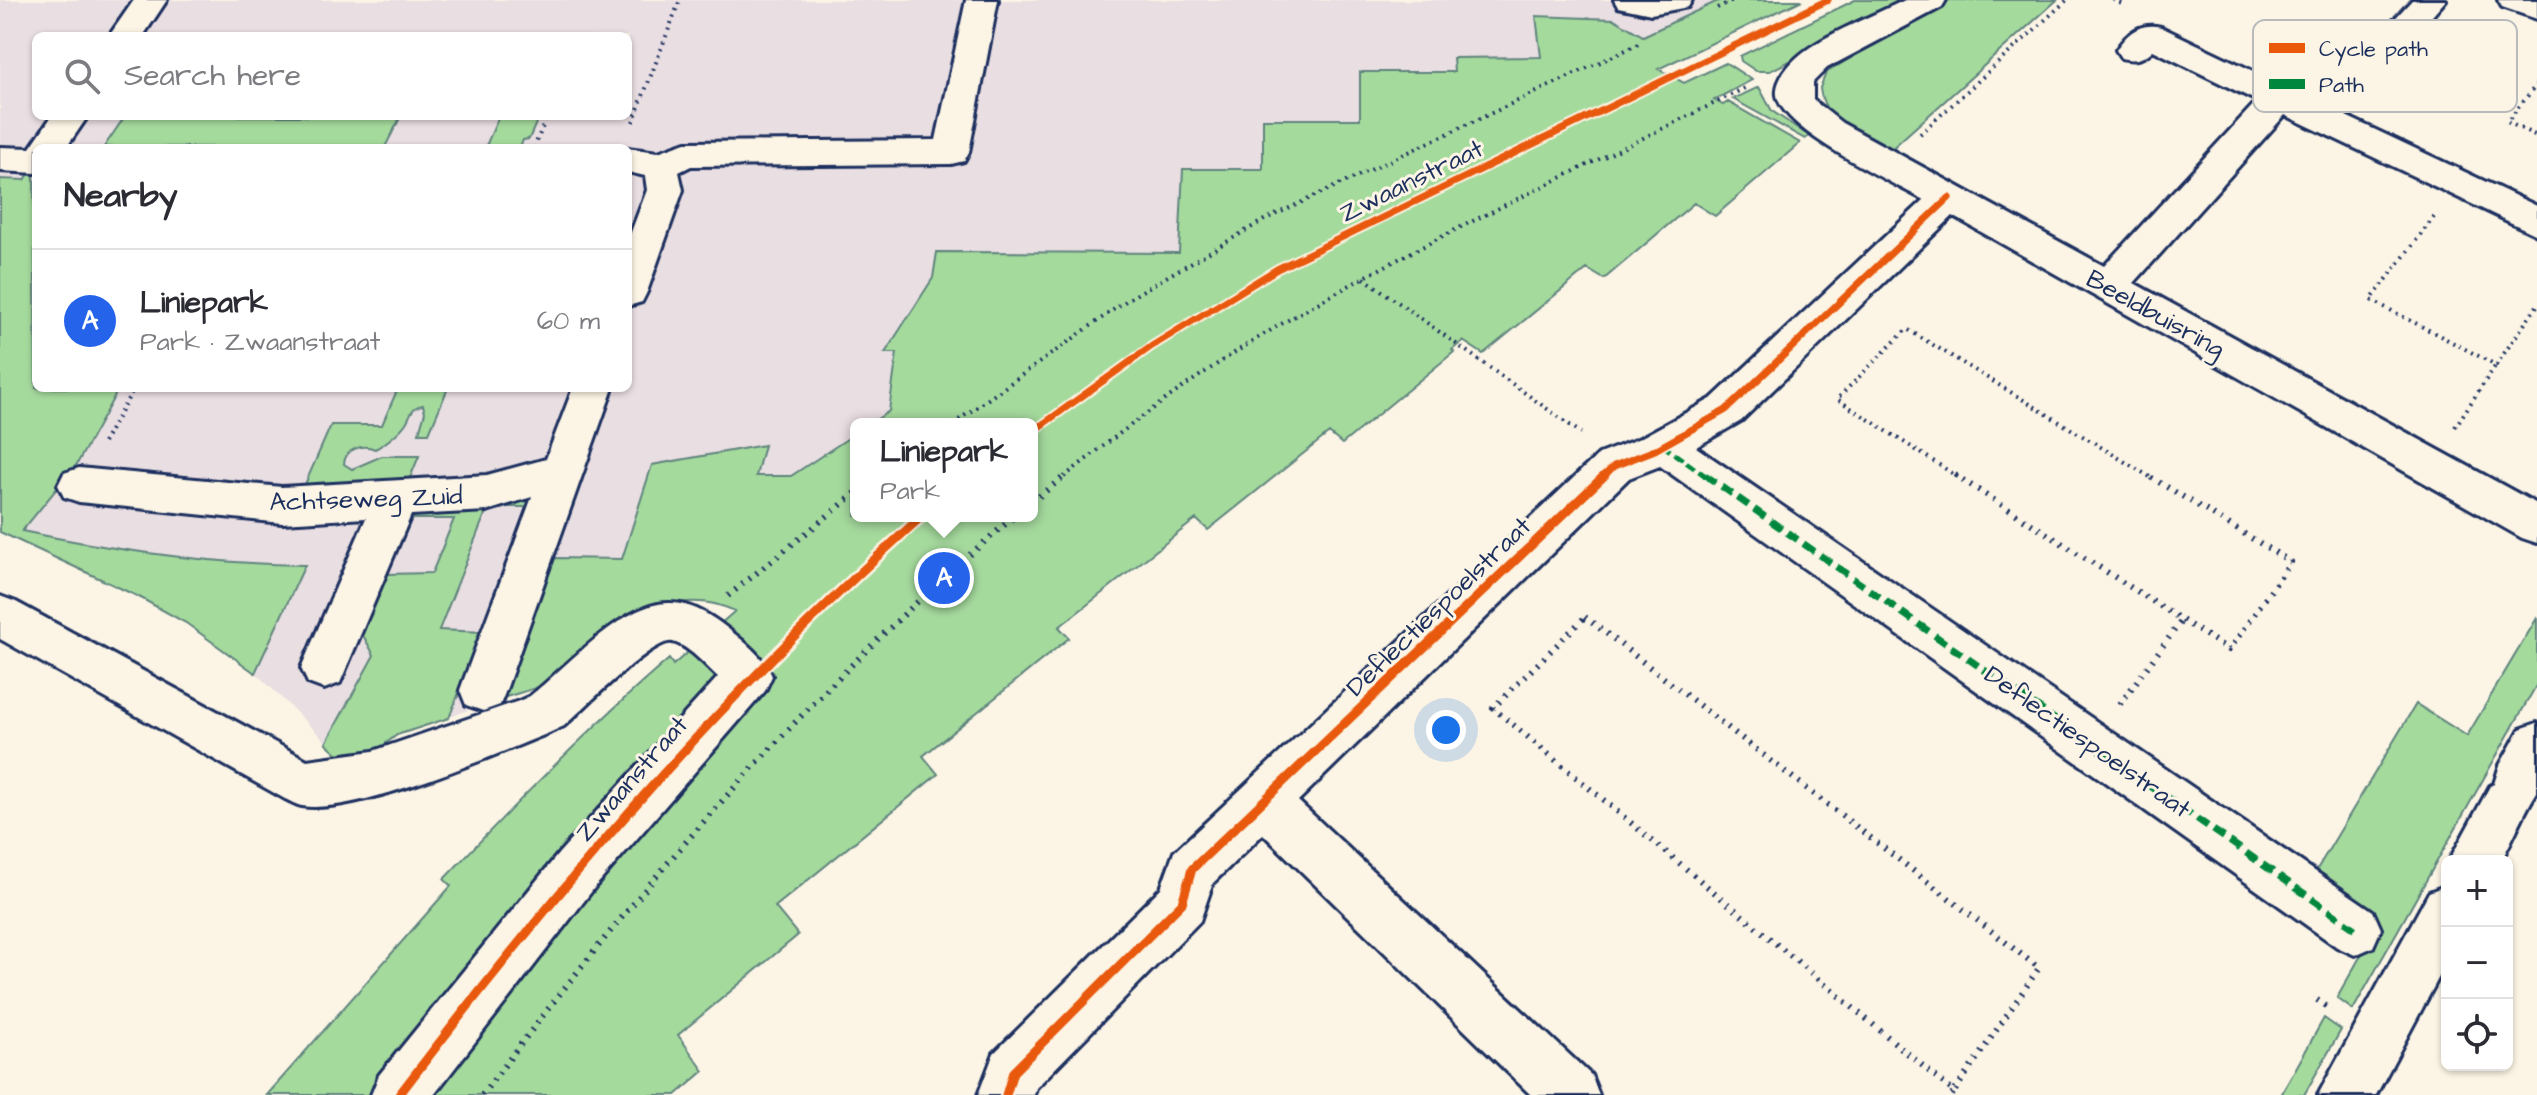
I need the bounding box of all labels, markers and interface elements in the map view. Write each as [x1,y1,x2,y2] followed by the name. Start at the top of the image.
[2253,20,2517,112] legend
[32,32,632,120] search box
[2319,34,2428,66] text: Cycle path
[60,54,104,98] icon: search
[124,55,301,97] text: Search here
[2319,70,2364,101] text: Path
[1334,130,1490,231] street label: Zwaanstraat
[64,172,178,220] text: Nearby
[2079,261,2231,369] street label: Beeldbuisring
[140,282,268,324] text: Liniepark
[82,303,98,339] text: A
[537,303,600,339] text: 60 m
[140,324,380,360] text: Park · Zwaanstraat
[850,418,1038,522] popup
[880,431,1008,473] text: Liniepark
[880,473,940,509] text: Park
[269,478,463,522] street label: Achtseweg Zuid
[1338,508,1540,705] street label: Deflectiespoelstraat
[918,548,970,608] pin: A
[1977,657,2198,827] street label: Deflectiespoelstraat
[567,708,697,849] street label: Zwaanstraat
[1426,710,1466,750] your location
[2441,855,2513,1071] map controls
[2441,855,2513,927] button: +
[2441,927,2513,999] button: −
[2441,999,2513,1071] button: locate

